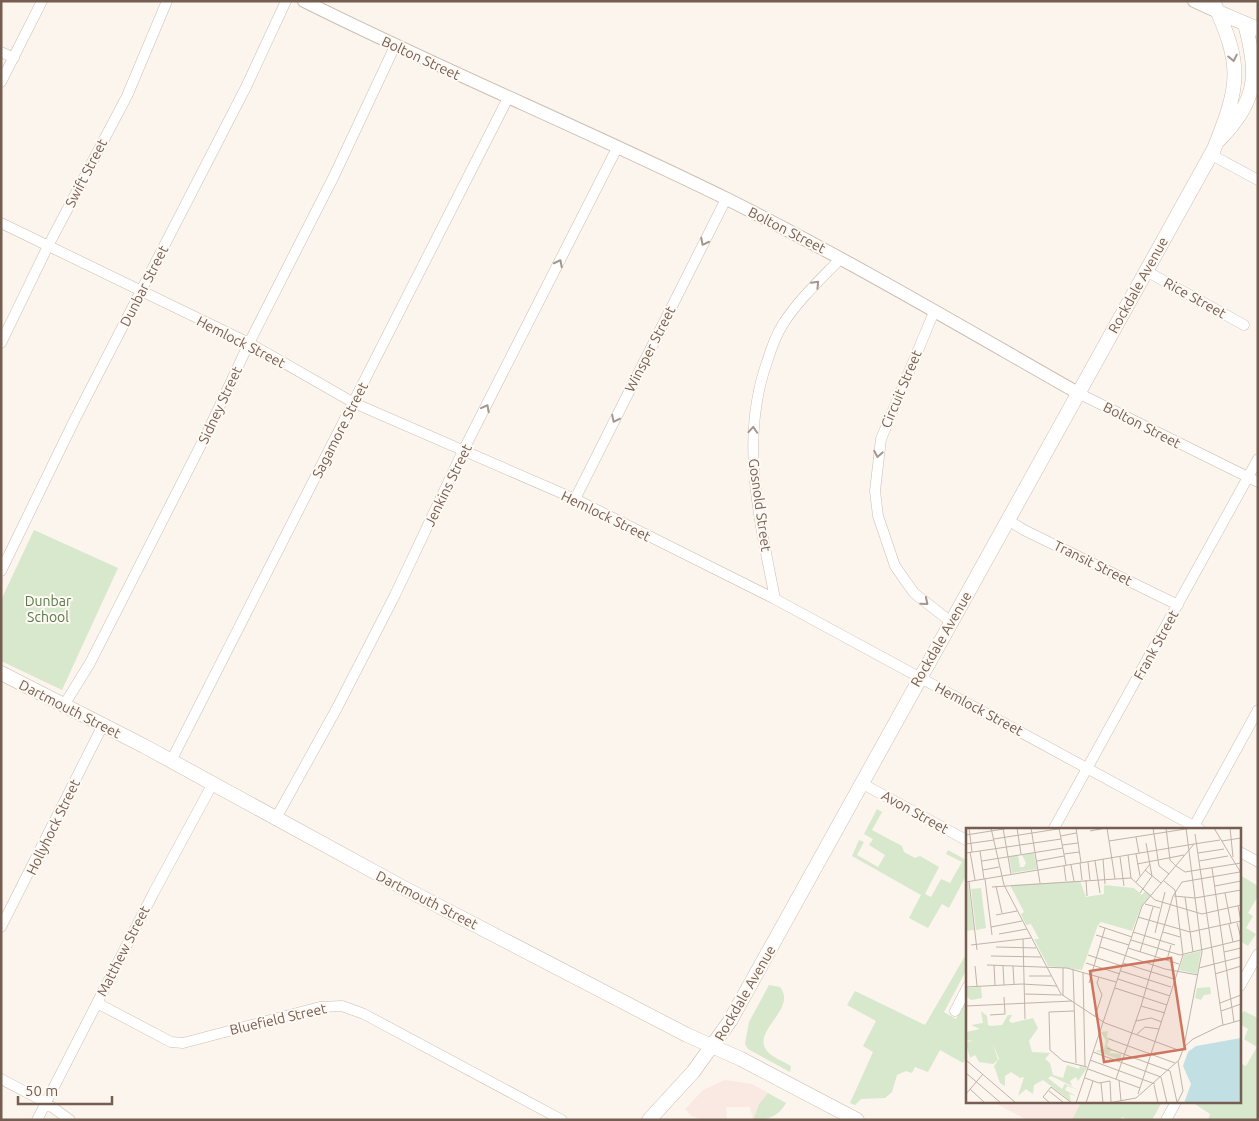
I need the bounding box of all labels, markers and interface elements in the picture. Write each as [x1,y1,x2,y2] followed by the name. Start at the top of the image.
[379,33,463,83] street label: Bolton Street
[1228,54,1238,63] one-way arrow
[62,136,110,210] street label: Swift Street
[746,204,829,257] street label: Bolton Street
[1105,234,1171,336] street label: Rockdale Avenue
[700,237,710,246] one-way arrow
[117,242,172,329] street label: Dunbar Street
[553,259,563,268] one-way arrow
[1161,274,1229,322] street label: Rice Street
[810,281,819,290] one-way arrow
[621,303,679,395] street label: Winsper Street
[194,313,288,371] street label: Hemlock Street
[877,347,925,430] street label: Circuit Street
[195,363,245,446] street label: Sidney Street
[309,379,371,481] street label: Sagamore Street
[1101,399,1184,452] street label: Bolton Street
[480,404,490,413] one-way arrow
[611,414,622,423] one-way arrow
[748,426,759,434] one-way arrow
[421,441,475,529] street label: Jenkins Street
[873,450,883,459] one-way arrow
[746,457,775,553] street label: Gosnold Street
[559,487,654,545] street label: Hemlock Street
[1051,537,1135,589] street label: Transit Street
[907,588,975,690] street label: Rockdale Avenue
[25,593,72,625] park label: Dunbar School
[919,597,928,606] one-way arrow
[1130,607,1182,683] street label: Frank Street
[16,676,124,742] street label: Dartmouth Street
[932,679,1026,739] street label: Hemlock Street
[23,776,83,877] street label: Hollyhock Street
[879,787,952,837] street label: Avon Street
[966,828,1242,1104] inset map
[373,867,481,933] street label: Dartmouth Street
[93,903,153,999] street label: Matthew Street
[711,942,779,1044] street label: Rockdale Avenue
[228,1000,328,1038] street label: Bluefield Street
[18,1074,111,1106] scale bar
[25,1082,58,1099] text: 50 m

